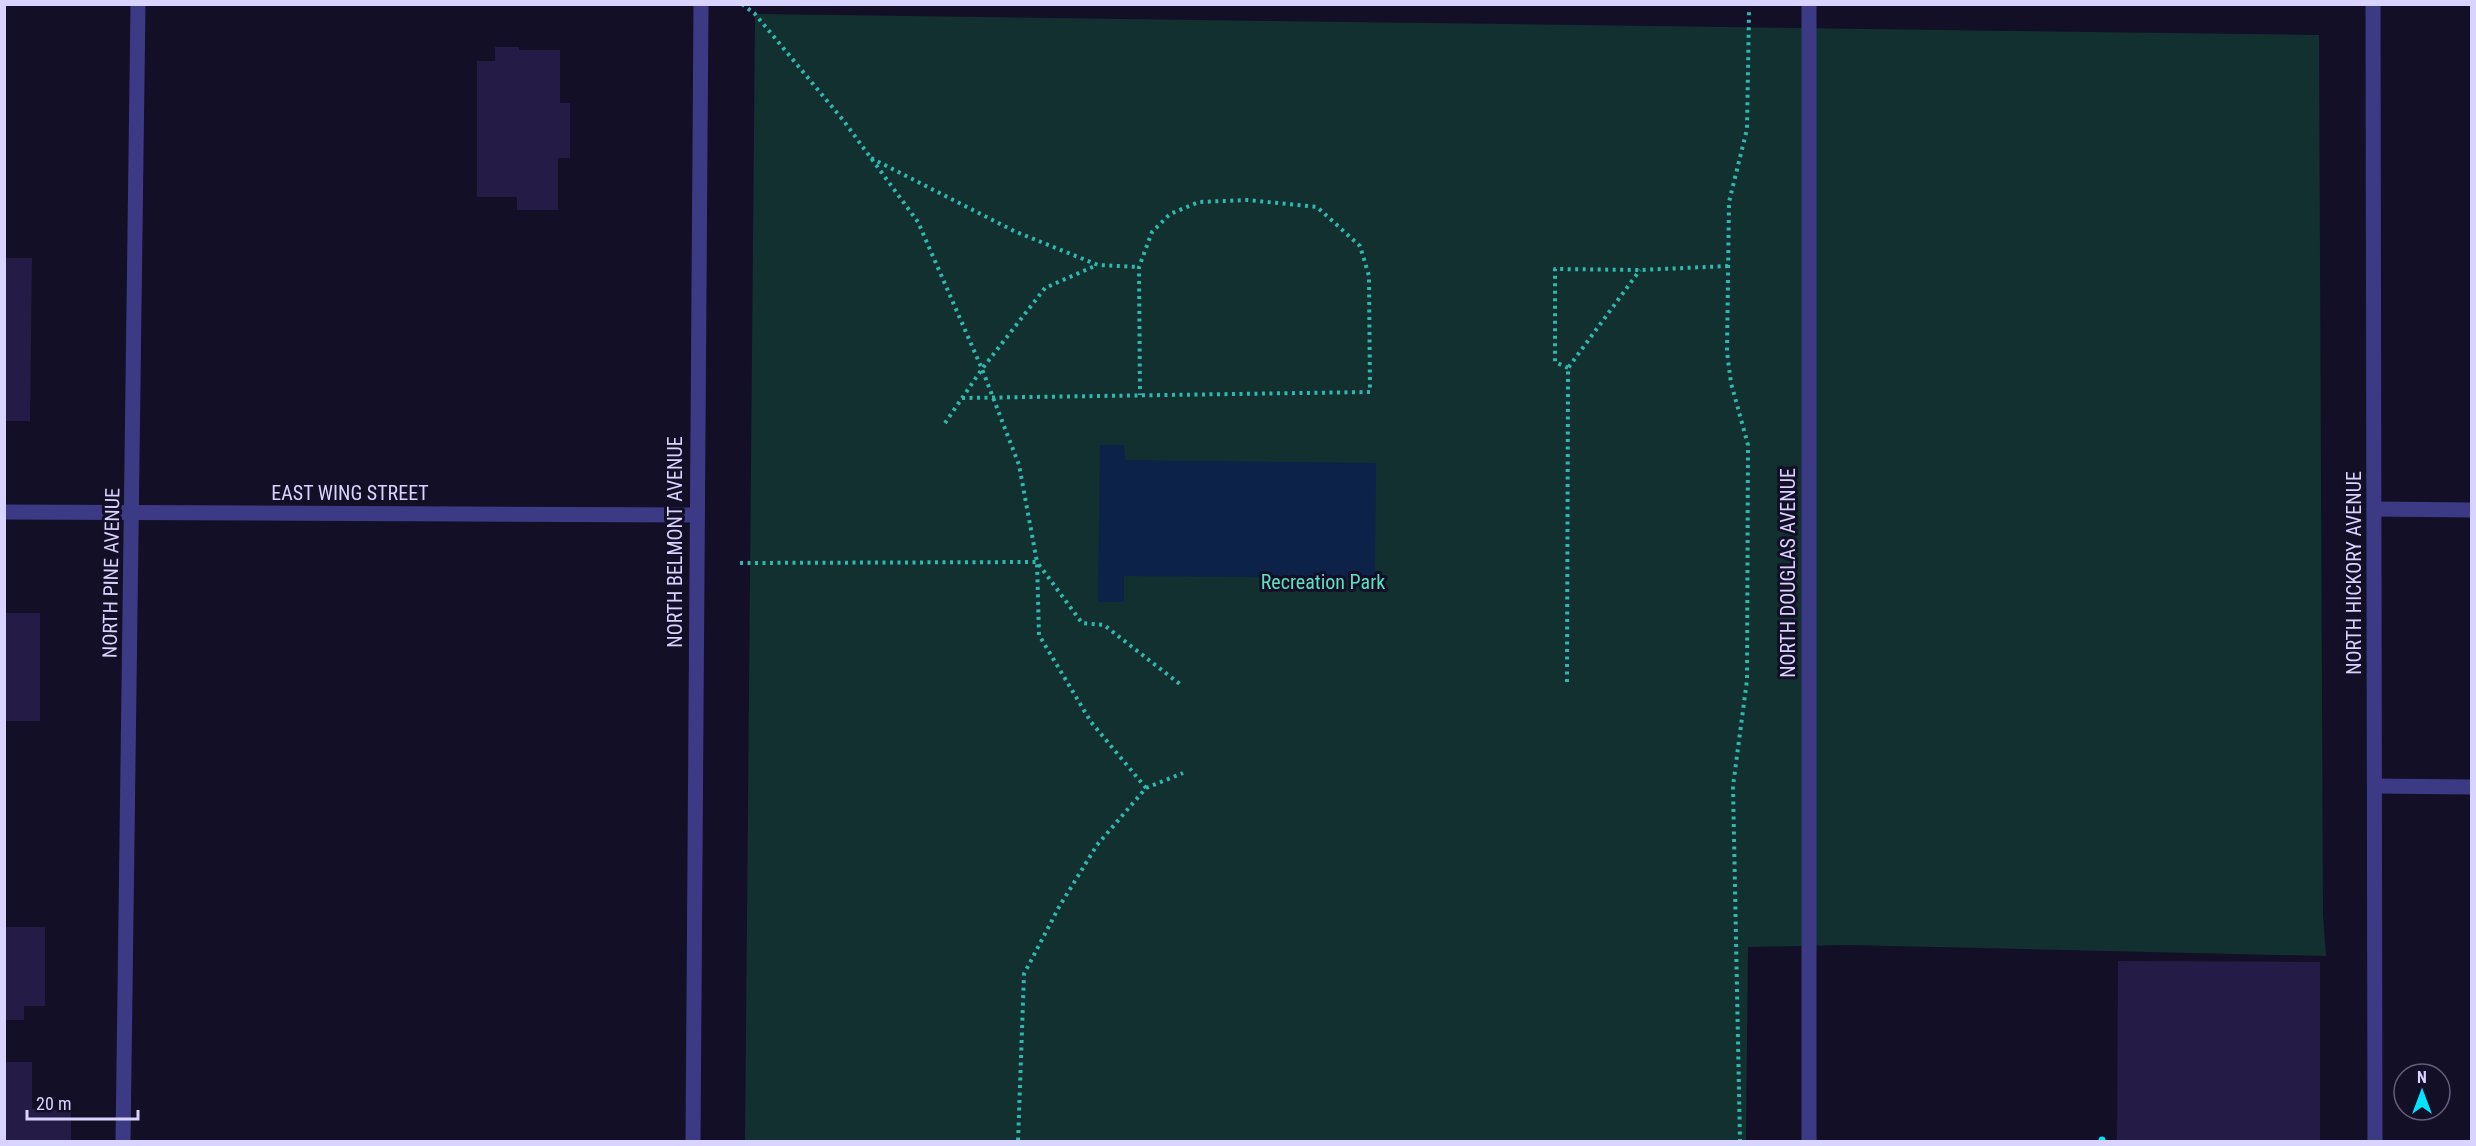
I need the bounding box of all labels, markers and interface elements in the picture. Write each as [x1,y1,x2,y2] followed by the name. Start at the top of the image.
[663,436,687,648] street label: NORTH BELMONT AVENUE
[1776,468,1800,678] street label: NORTH DOUGLAS AVENUE
[2342,471,2366,675] street label: NORTH HICKORY AVENUE
[271,481,429,505] street label: EAST WING STREET
[98,488,124,658] street label: NORTH PINE AVENUE
[1261,570,1385,594] park label: Recreation Park
[2392,1062,2452,1122] north arrow
[2417,1068,2427,1087] text: N
[27,1083,138,1121] scale bar
[36,1093,71,1114] text: 20 m

